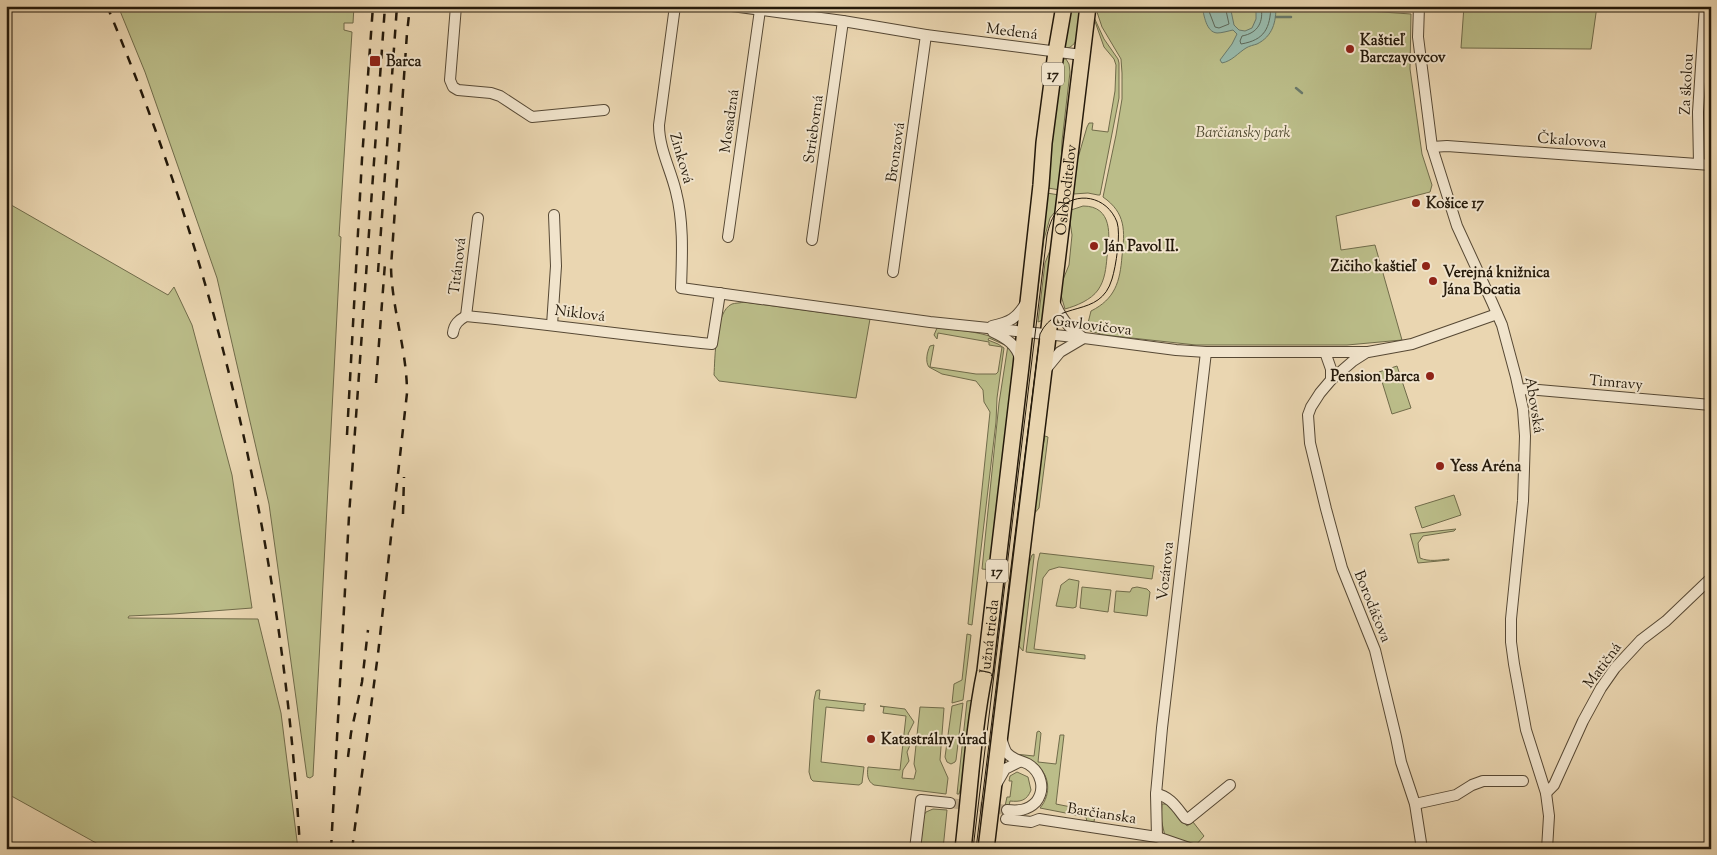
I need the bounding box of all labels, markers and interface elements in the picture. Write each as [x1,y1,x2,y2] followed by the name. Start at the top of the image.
[985,19,1039,46] street label: Medená
[1360,31,1446,69] place label: Kaštieľ Barczayovcov
[1344,43,1356,55] marker: Kaštieľ Barczayovcov
[386,52,422,73] place label: Barca
[1675,53,1700,115] street label: Za školou
[368,54,382,68] marker: Barca
[1042,62,1064,86] road number: 17
[716,88,745,155] street label: Mosadzná
[799,94,830,165] street label: Strieborná
[882,121,911,184] street label: Bronzová
[1196,123,1290,144] park label: Barčiansky park
[1537,128,1607,154] street label: Čkalovova
[663,131,698,186] street label: Zinková
[1051,143,1083,237] street label: Osloboditeľov
[1426,194,1485,215] place label: Košice 17
[1410,197,1422,209] marker: Košice 17
[445,236,472,296] street label: Titánová
[1103,237,1179,258] place label: Ján Pavol II.
[1088,240,1100,252] marker: Ján Pavol II.
[1331,257,1418,278] place label: Zičiho kaštieľ
[1420,260,1432,272] marker: Zičiho kaštieľ
[1442,263,1550,301] place label: Verejná knižnica Jána Bocatia
[1427,275,1439,287] marker: Verejná knižnica Jána Bocatia
[553,301,606,328] street label: Niklová
[1051,311,1133,342] street label: Gavlovičova
[1331,367,1420,388] place label: Pension Barca
[1424,370,1436,382] marker: Pension Barca
[1588,371,1644,396] street label: Timravy
[1519,376,1548,435] street label: Abovská
[1450,457,1522,478] place label: Yess Aréna
[1434,460,1446,472] marker: Yess Aréna
[1153,540,1180,602] street label: Vozárova
[986,560,1008,582] road number: 17
[1348,567,1396,646] street label: Borodáčova
[975,598,1005,677] street label: Južná trieda
[1579,639,1627,693] street label: Matičná
[881,730,987,751] place label: Katastrálny úrad
[865,733,877,745] marker: Katastrálny úrad
[1066,799,1138,830] street label: Barčianska

